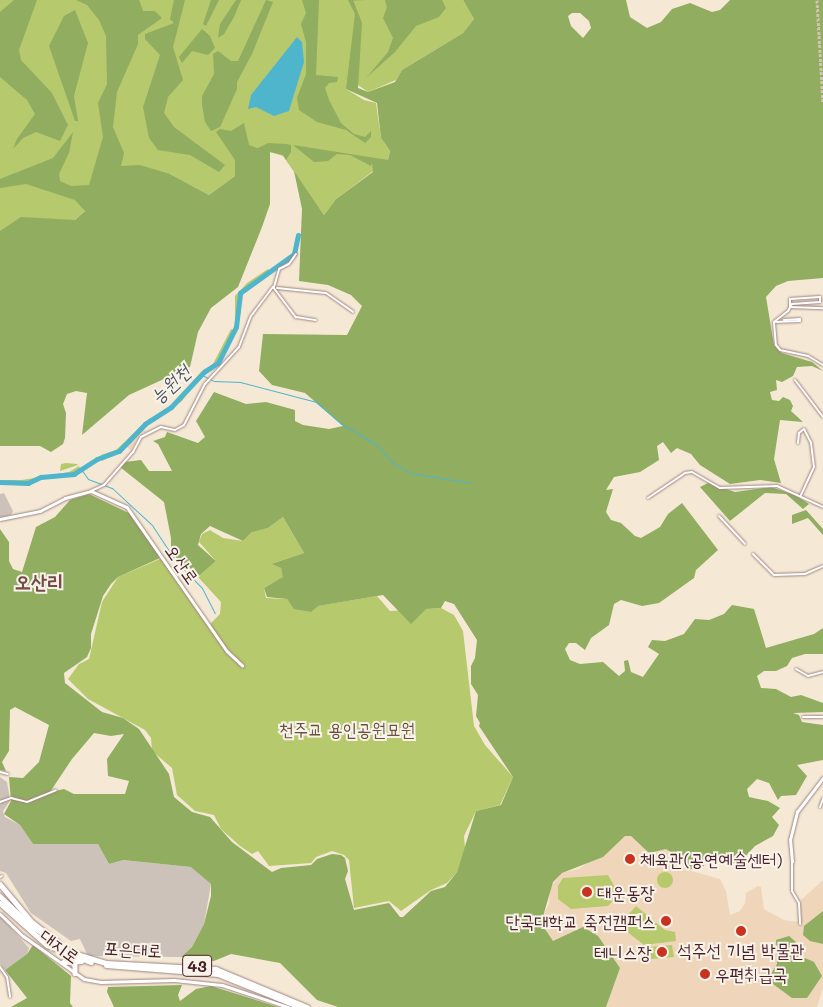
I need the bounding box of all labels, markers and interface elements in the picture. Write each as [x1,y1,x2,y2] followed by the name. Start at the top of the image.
[145,360,195,408] water label: 능원천
[161,540,203,588] street label: 오산로
[15,569,63,593] district label: 오산리
[279,718,415,740] park label: 천주교 용인공원묘원
[640,848,783,870] place label: 체육관(공연예술센터)
[624,853,636,865] marker: 체육관(공연예술센터)
[597,881,655,903] place label: 대운동장
[581,886,593,898] marker: 대운동장
[505,910,656,932] place label: 단국대학교 죽전캠퍼스
[660,915,672,927] marker: 단국대학교 죽전캠퍼스
[36,924,84,968] street label: 대지로
[735,925,747,937] marker: 석주선 기념 박물관
[104,937,162,961] street label: 포은대로
[677,939,805,961] place label: 석주선 기념 박물관
[594,941,652,963] place label: 테니스장
[656,946,668,958] marker: 테니스장
[182,952,212,979] road number: 43
[715,963,787,985] place label: 우편취급국
[699,968,711,980] marker: 우편취급국

